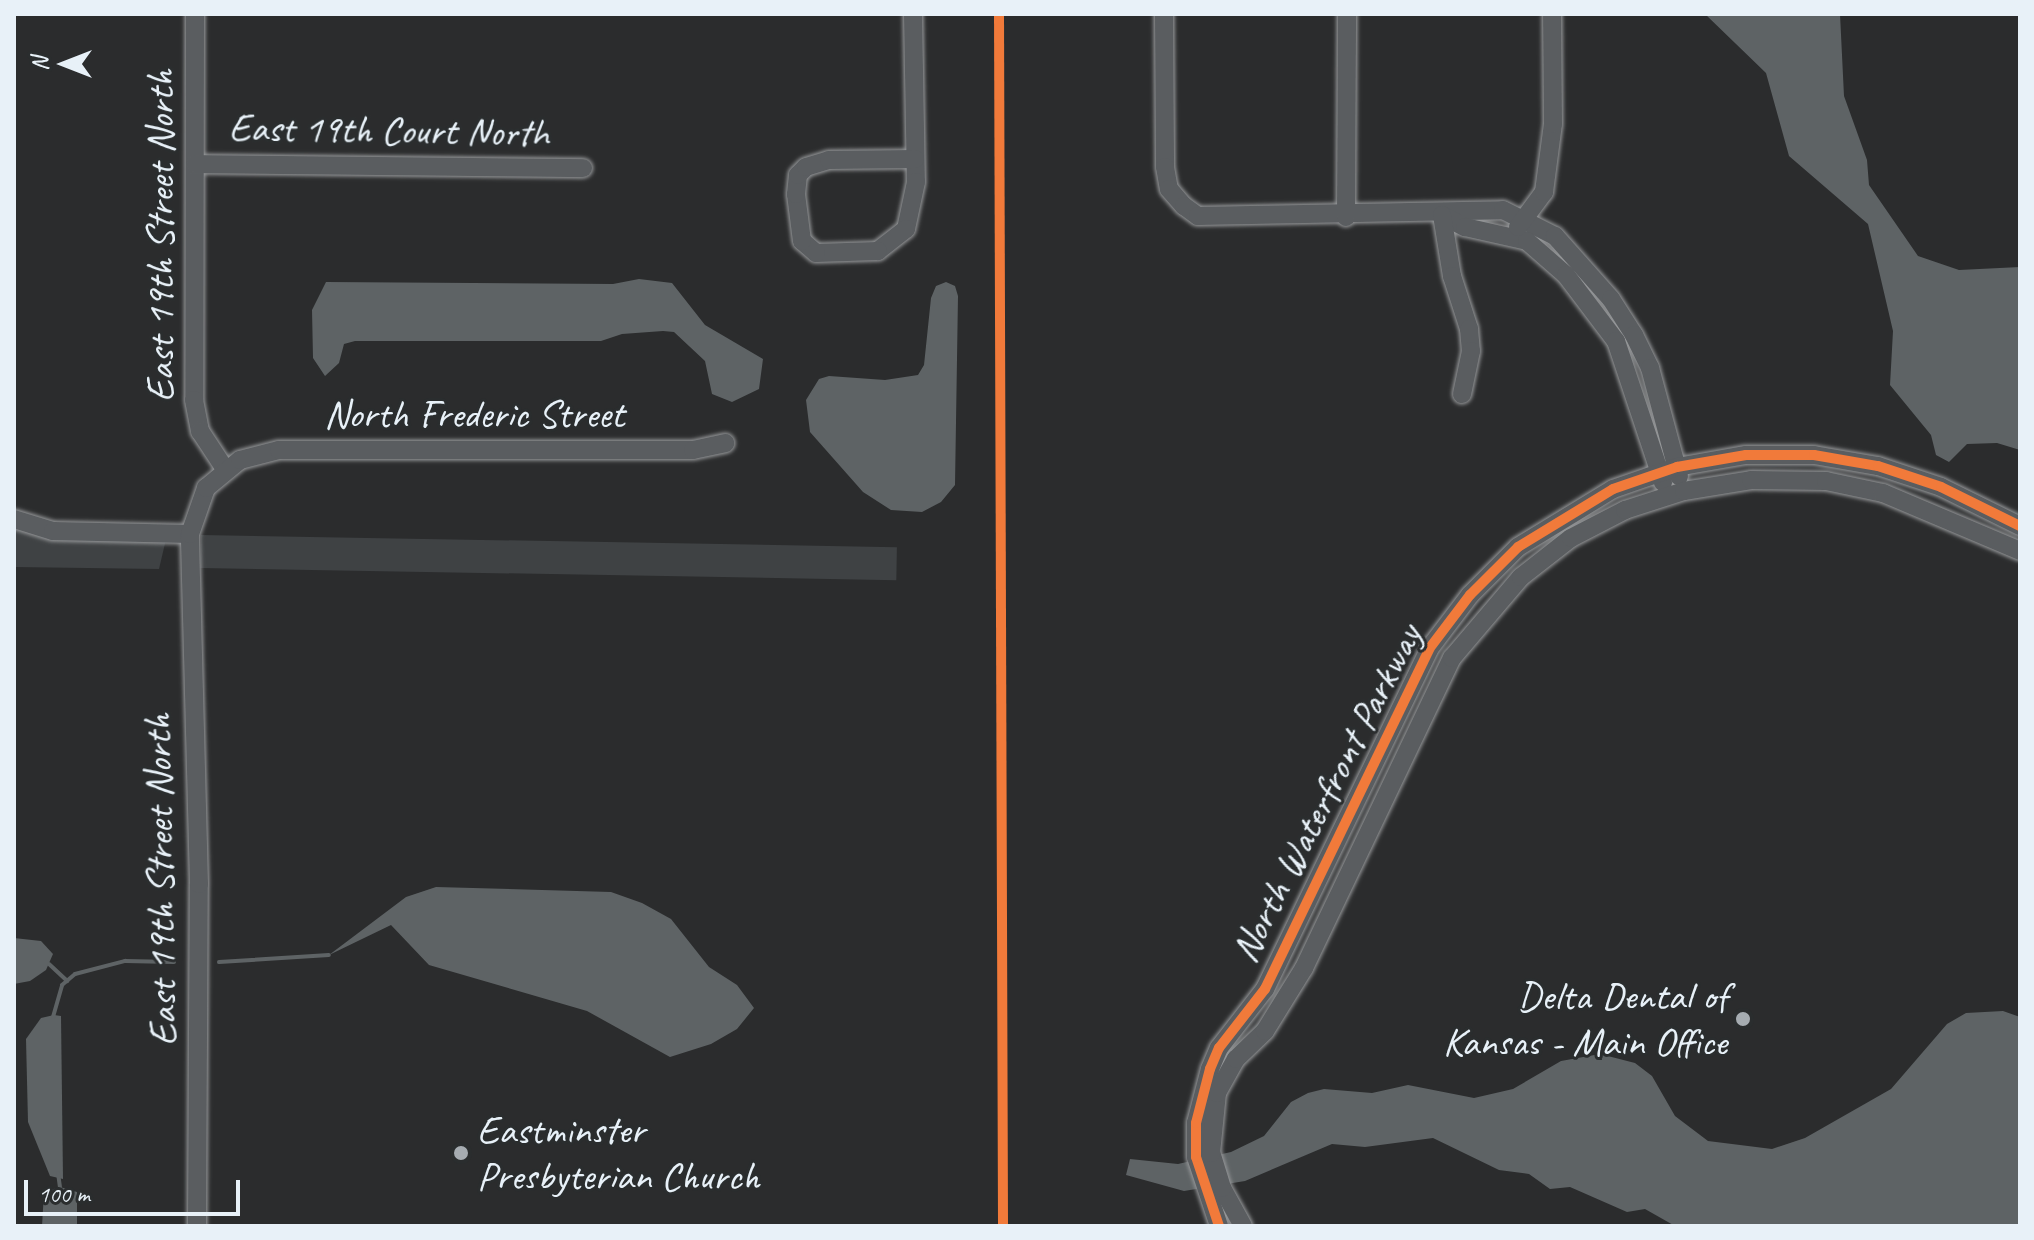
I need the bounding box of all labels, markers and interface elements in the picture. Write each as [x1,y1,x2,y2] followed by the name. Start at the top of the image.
[24,24,104,104] north arrow
[26,57,54,71] text: N
[136,70,184,402] street label: East 19th Street North
[228,103,550,157] street label: East 19th Court North
[324,390,624,438] street label: North Frederic Street
[1219,615,1433,971] street label: North Waterfront Parkway
[133,713,187,1047] street label: East 19th Street North
[1443,972,1727,1066] place label: Delta Dental of Kansas - Main Office
[1734,1010,1752,1028] marker: Delta Dental of Kansas - Main Office
[477,1106,761,1200] place label: Eastminster Presbyterian Church
[452,1144,470,1162] marker: Eastminster Presbyterian Church
[28,1164,244,1214] scale bar
[38,1179,90,1209] text: 100 m

